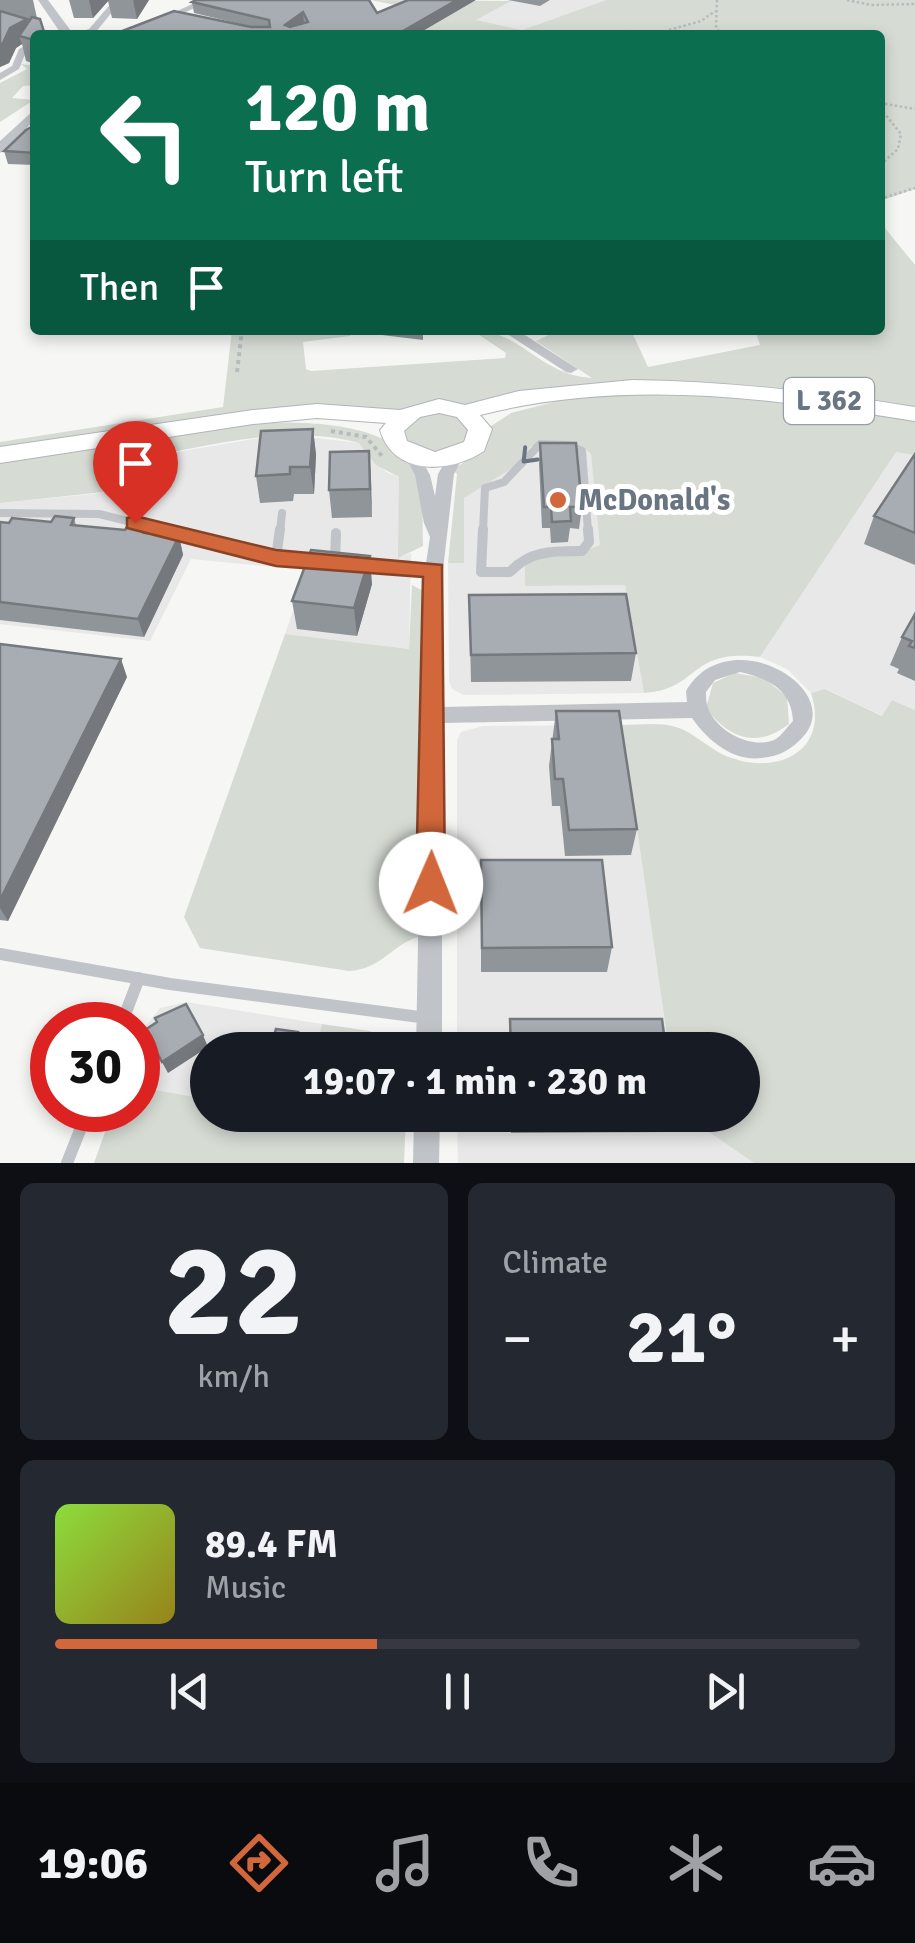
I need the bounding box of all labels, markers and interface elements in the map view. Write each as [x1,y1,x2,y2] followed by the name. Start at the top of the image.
[245,64,430,150] text: 120 m
[80,70,210,200] icon: left
[245,150,404,205] text: Turn left
[179,260,234,315] icon: arrive
[80,264,159,311] text: Then
[784,378,874,424] road number: L 362
[93,421,178,524] pin
[108,436,163,491] icon: arrive
[522,445,540,464] one-way arrow
[578,482,730,519] place label: McDonald's
[547,489,569,511] marker: McDonald's
[379,832,483,936] position arrow
[30,1002,160,1132] speed limit sign: 30
[303,1058,647,1105] text: 19:07 · 1 min · 230 m
[164,1212,304,1372] text: 22
[503,1243,608,1282] text: Climate
[626,1291,737,1384] text: 21°
[503,1305,532,1373] text: −
[830,1305,860,1373] text: +
[198,1357,270,1396] text: km/h
[205,1521,338,1568] text: 89.4 FM
[205,1568,286,1607] text: Music
[162,1664,217,1719] icon: previous
[430,1664,485,1719] icon: pause
[698,1664,753,1719] icon: next
[224,1828,294,1898] icon: directions
[370,1828,440,1898] icon: music
[516,1828,586,1898] icon: phone
[661,1828,731,1898] icon: climate
[807,1828,877,1898] icon: car
[38,1836,148,1891] text: 19:06

